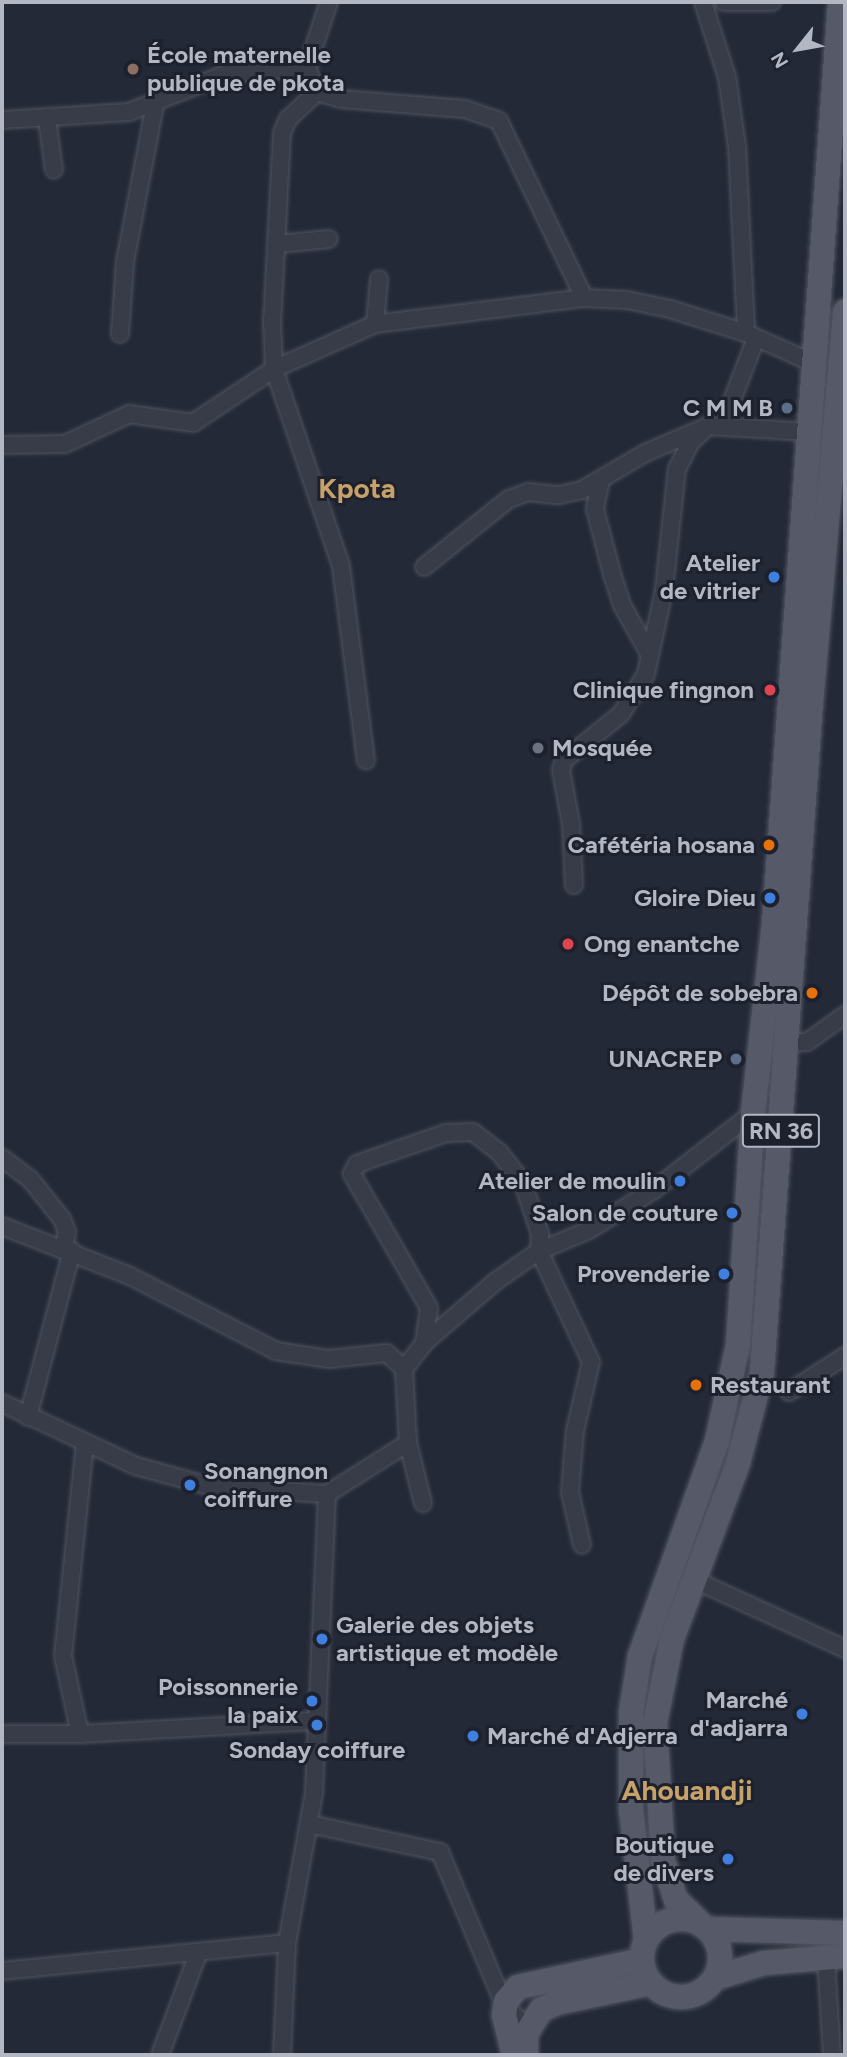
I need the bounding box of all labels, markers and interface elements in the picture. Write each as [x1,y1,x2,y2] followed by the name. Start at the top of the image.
[763,14,833,84] north arrow
[147,41,345,97] place label: École maternelle publique de pkota
[766,48,793,72] text: N
[125,61,141,77] marker: École maternelle publique de pkota
[683,394,773,422] place label: C M M B
[779,400,795,416] marker: C M M B
[318,471,396,505] district label: Kpota
[660,549,760,605] place label: Atelier de vitrier
[766,569,782,585] marker: Atelier de vitrier
[573,676,754,704] place label: Clinique fingnon
[760,680,780,700] marker: Clinique fingnon
[552,734,652,762] place label: Mosquée
[530,740,546,756] marker: Mosquée
[568,831,755,859] place label: Cafétéria hosana
[761,837,777,853] marker: Cafétéria hosana
[634,884,756,912] place label: Gloire Dieu
[762,890,778,906] marker: Gloire Dieu
[584,930,740,958] place label: Ong enantche
[558,934,578,954] marker: Ong enantche
[602,979,798,1007] place label: Dépôt de sobebra
[804,985,820,1001] marker: Dépôt de sobebra
[609,1045,722,1073] place label: UNACREP
[728,1051,744,1067] marker: UNACREP
[741,1112,821,1150] road number: RN 36
[478,1167,666,1195] place label: Atelier de moulin
[672,1173,688,1189] marker: Atelier de moulin
[532,1199,718,1227] place label: Salon de couture
[724,1205,740,1221] marker: Salon de couture
[577,1260,710,1288] place label: Provenderie
[716,1266,732,1282] marker: Provenderie
[710,1371,831,1399] place label: Restaurant
[688,1377,704,1393] marker: Restaurant
[204,1457,328,1513] place label: Sonangnon coiffure
[182,1477,198,1493] marker: Sonangnon coiffure
[336,1611,558,1667] place label: Galerie des objets artistique et modèle
[314,1631,330,1647] marker: Galerie des objets artistique et modèle
[158,1673,298,1729] place label: Poissonnerie la paix
[690,1686,788,1742] place label: Marché d'adjarra
[304,1693,320,1709] marker: Poissonnerie la paix
[794,1706,810,1722] marker: Marché d'adjarra
[309,1717,325,1733] marker: Sonday coiffure
[487,1722,678,1750] place label: Marché d'Adjerra
[465,1728,481,1744] marker: Marché d'Adjerra
[229,1736,405,1764] place label: Sonday coiffure
[621,1773,753,1807] district label: Ahouandji
[614,1831,714,1887] place label: Boutique de divers
[720,1851,736,1867] marker: Boutique de divers

